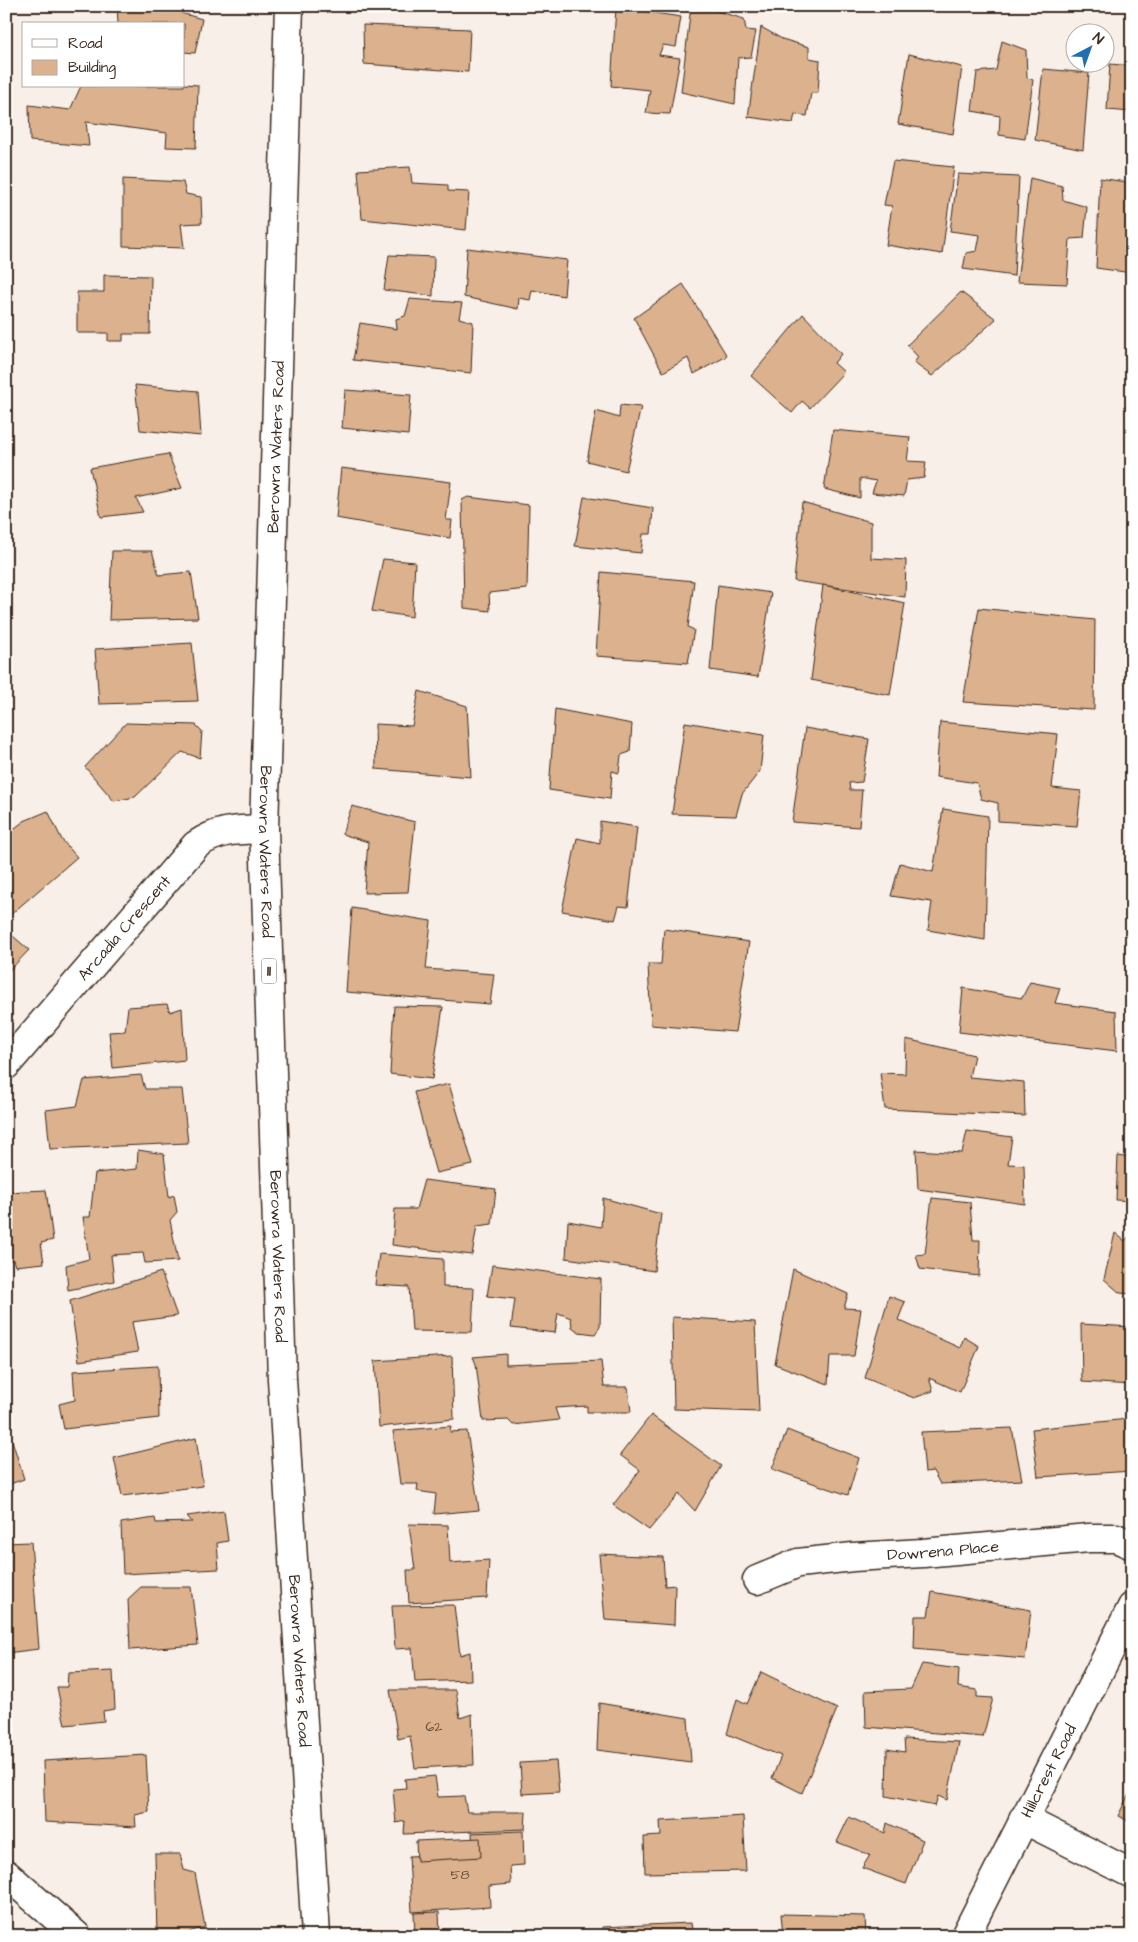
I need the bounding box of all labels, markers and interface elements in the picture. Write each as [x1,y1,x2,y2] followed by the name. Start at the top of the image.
[22,22,185,88] legend
[1066,22,1116,72] north arrow
[1088,29,1108,50] text: N
[68,33,103,54] text: Road
[68,57,116,79] text: Building
[262,360,290,534] street label: Berowra Waters Road
[253,765,279,938] street label: Berowra Waters Road
[73,870,176,985] street label: Arcadia Crescent
[262,958,276,984] road number: 11
[264,1170,292,1343] street label: Berowra Waters Road
[887,1535,1000,1566] street label: Dowrena Place
[283,1574,315,1748] street label: Berowra Waters Road
[426,1717,442,1737] house number: 62
[1016,1720,1082,1822] street label: Hillcrest Road
[451,1865,470,1885] house number: 58

